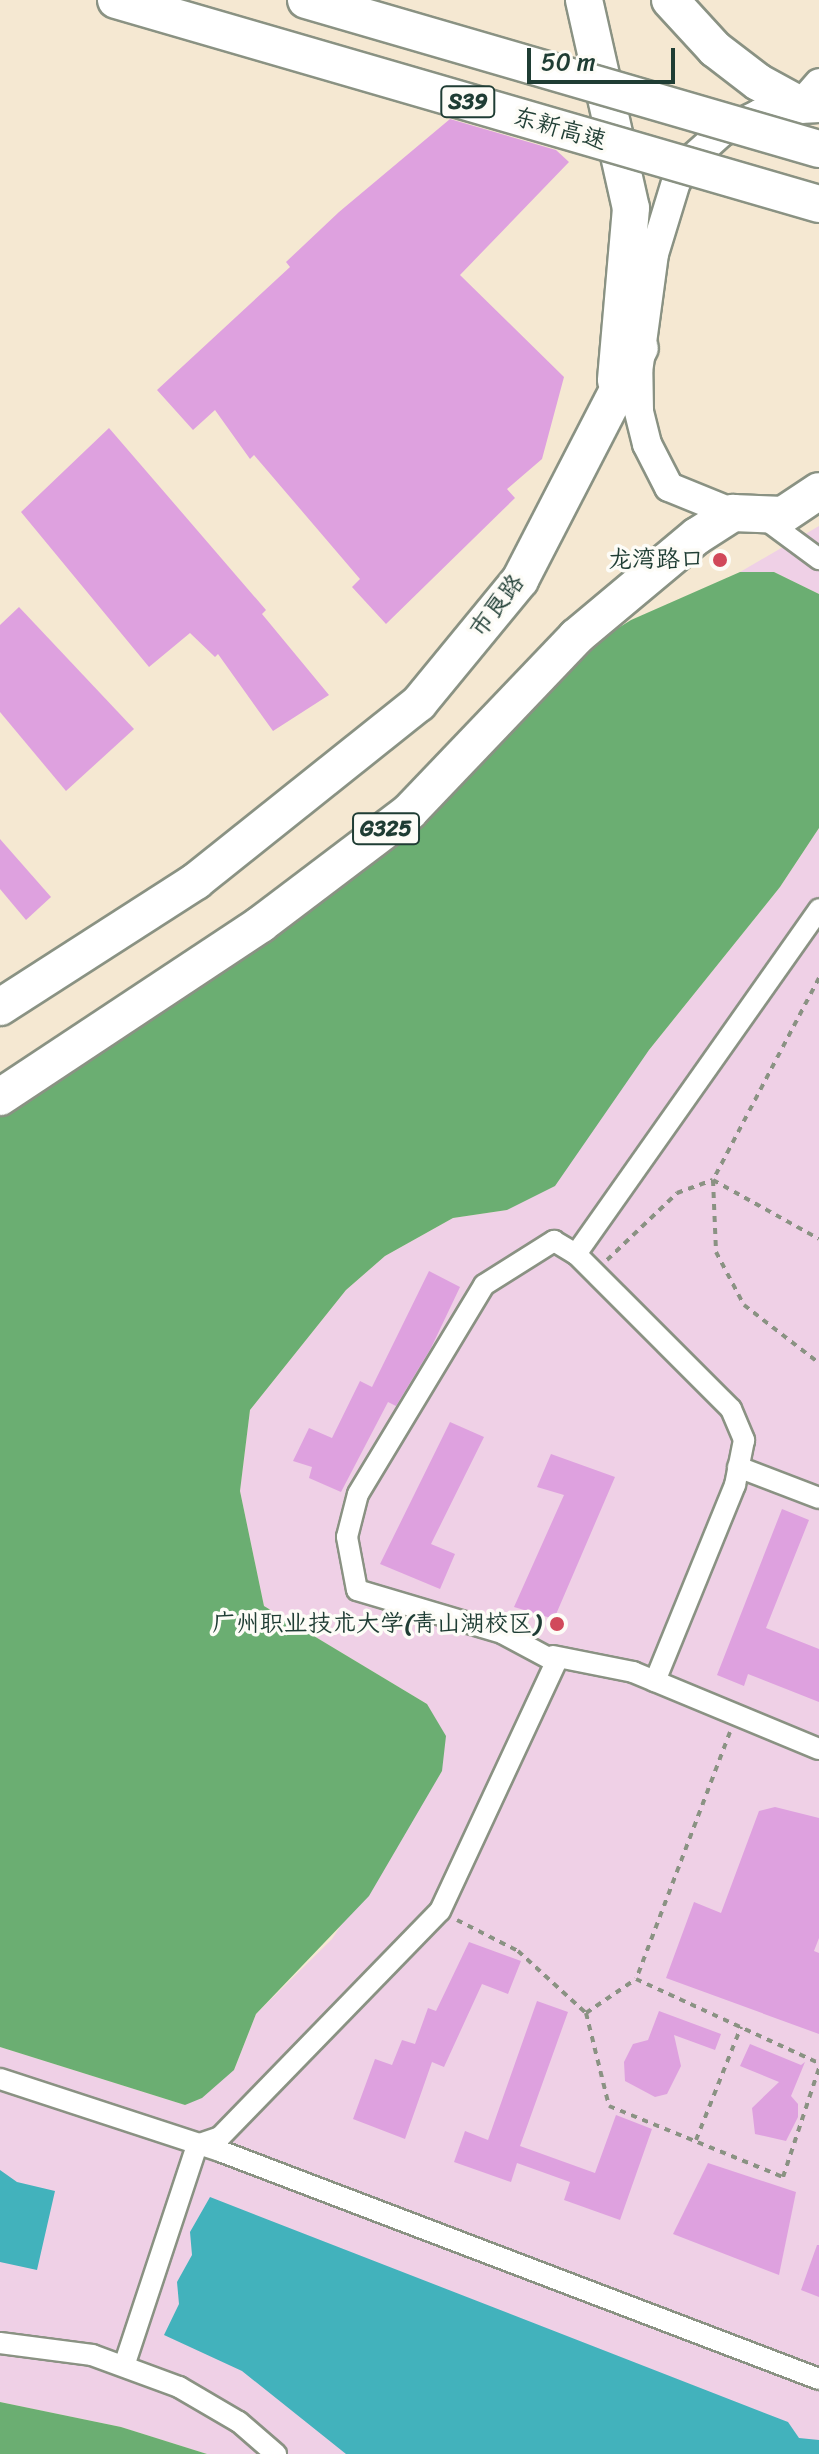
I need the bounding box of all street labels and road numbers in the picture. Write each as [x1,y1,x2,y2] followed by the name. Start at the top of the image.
[440,84,496,120] road number: S39
[510,102,610,156] street label: 东新高速
[463,569,531,643] street label: 市良路
[352,811,420,847] road number: G325

